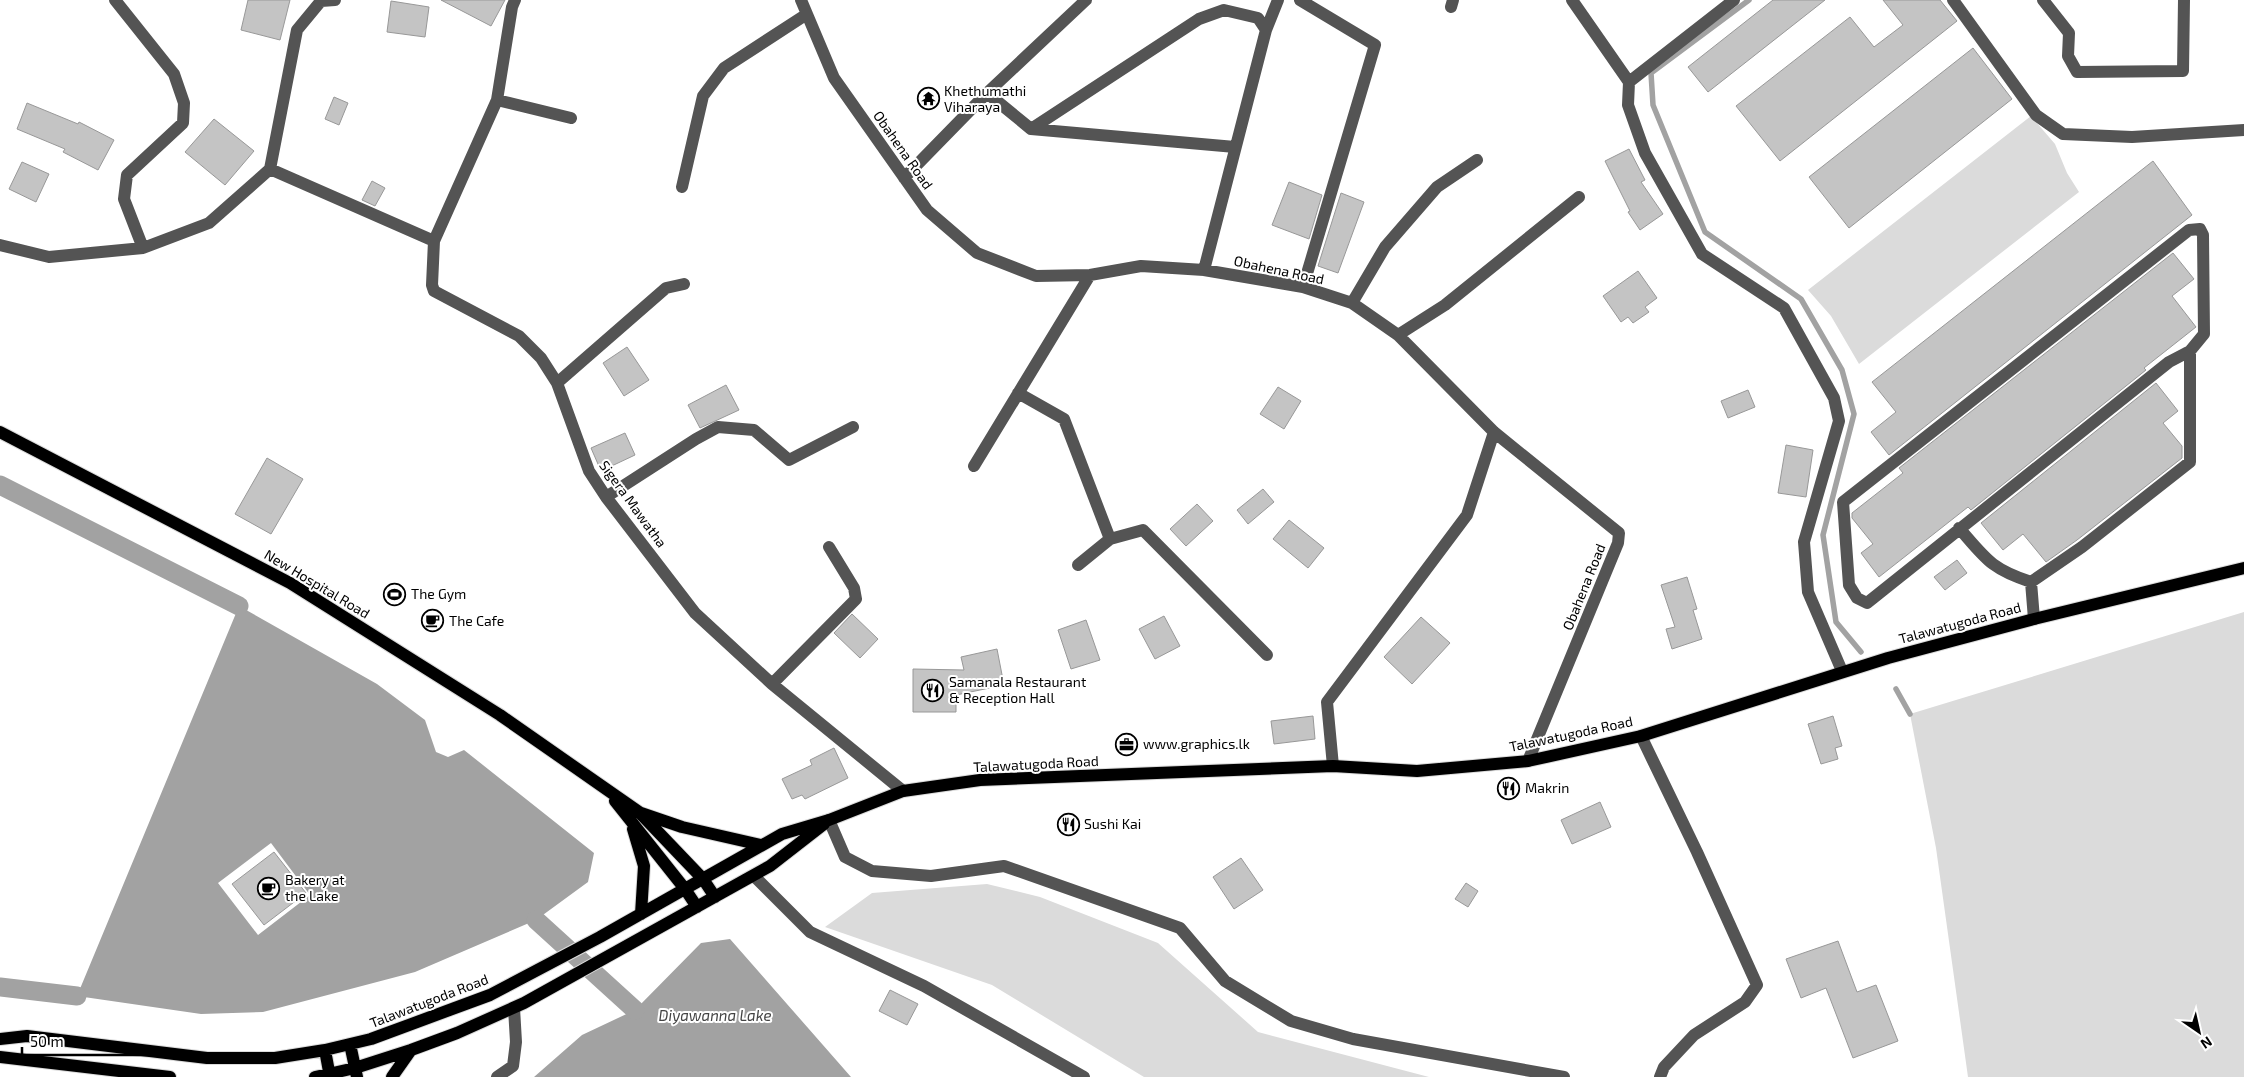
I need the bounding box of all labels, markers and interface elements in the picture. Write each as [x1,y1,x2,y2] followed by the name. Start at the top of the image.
[944,82,1026,115] place label: Khethumathi Viharaya
[916,87,940,111] temple icon: Khethumathi Viharaya
[870,107,937,192] street label: Obahena Road
[1232,252,1326,287] street label: Obahena Road
[596,457,671,550] street label: Sigera Mawatha
[1558,541,1609,633] street label: Obahena Road
[261,545,373,622] street label: New Hospital Road
[383,582,407,606] sports icon: The Gym
[411,585,466,602] place label: The Gym
[1897,598,2023,647] street label: Talawatugoda Road
[421,609,445,633] cafe icon: The Cafe
[449,612,504,629] place label: The Cafe
[949,673,1086,706] place label: Samanala Restaurant & Reception Hall
[921,678,945,702] restaurant icon: Samanala Restaurant & Reception Hall
[1508,712,1634,755] street label: Talawatugoda Road
[1115,732,1139,756] office icon: www.graphics.lk
[1143,735,1250,752] place label: www.graphics.lk
[973,752,1099,775] street label: Talawatugoda Road
[1497,776,1521,800] restaurant icon: Makrin
[1525,779,1569,796] place label: Makrin
[1056,812,1080,836] restaurant icon: Sushi Kai
[1084,815,1141,832] place label: Sushi Kai
[285,871,345,904] place label: Bakery at the Lake
[257,876,281,900] cafe icon: Bakery at the Lake
[367,970,491,1031] street label: Talawatugoda Road
[659,1006,771,1025] water label: Diyawanna Lake
[2174,1007,2224,1057] north arrow
[22,1024,160,1056] scale bar
[30,1032,64,1050] text: 50 m
[2198,1033,2215,1053] text: N

